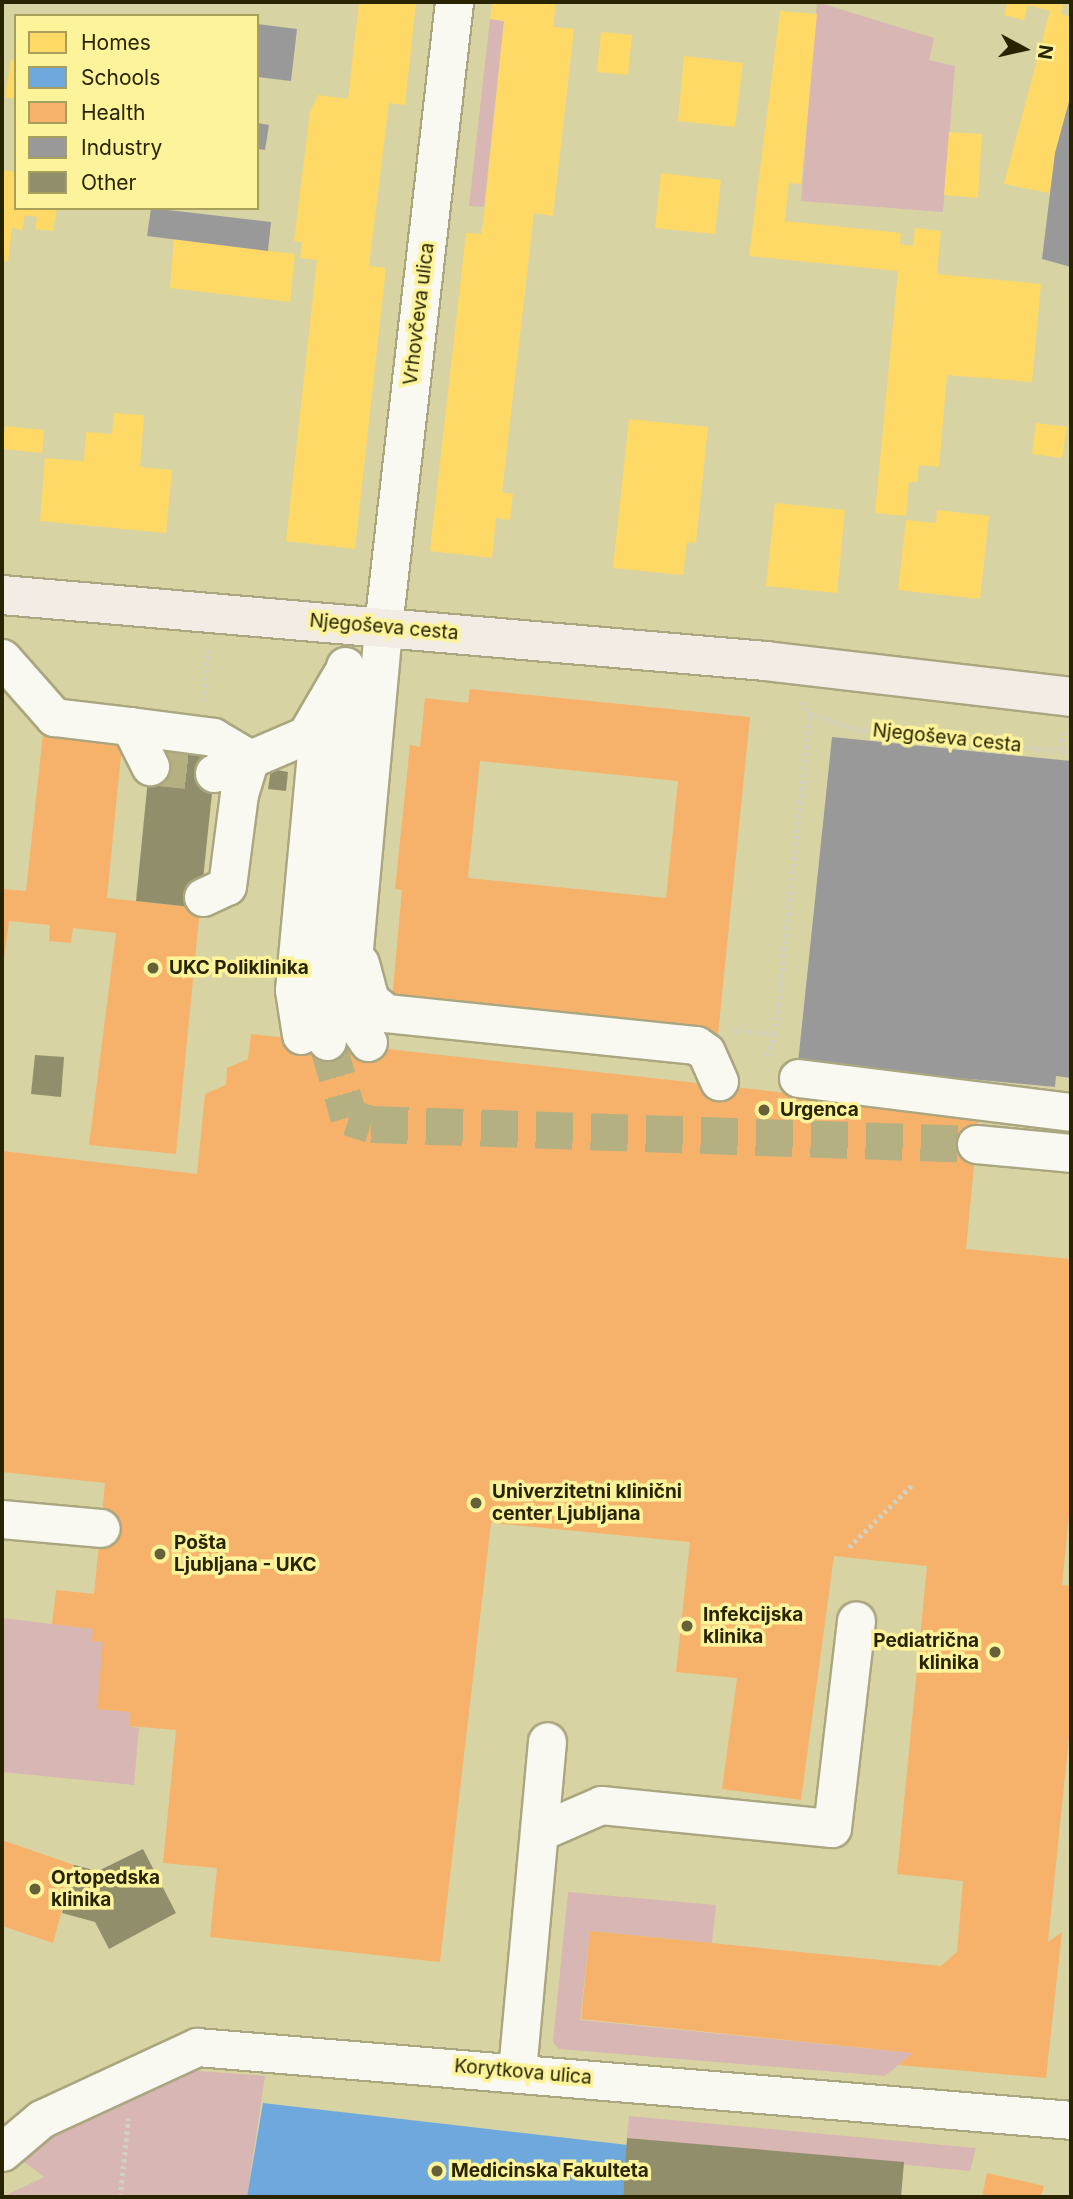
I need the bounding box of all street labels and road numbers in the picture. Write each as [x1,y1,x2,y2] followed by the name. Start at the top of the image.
[399,241,439,387] street label: Vrhovčeva ulica
[309,609,459,645] street label: Njegoševa cesta
[872,719,1022,757] street label: Njegoševa cesta
[453,2055,593,2089] street label: Korytkova ulica

